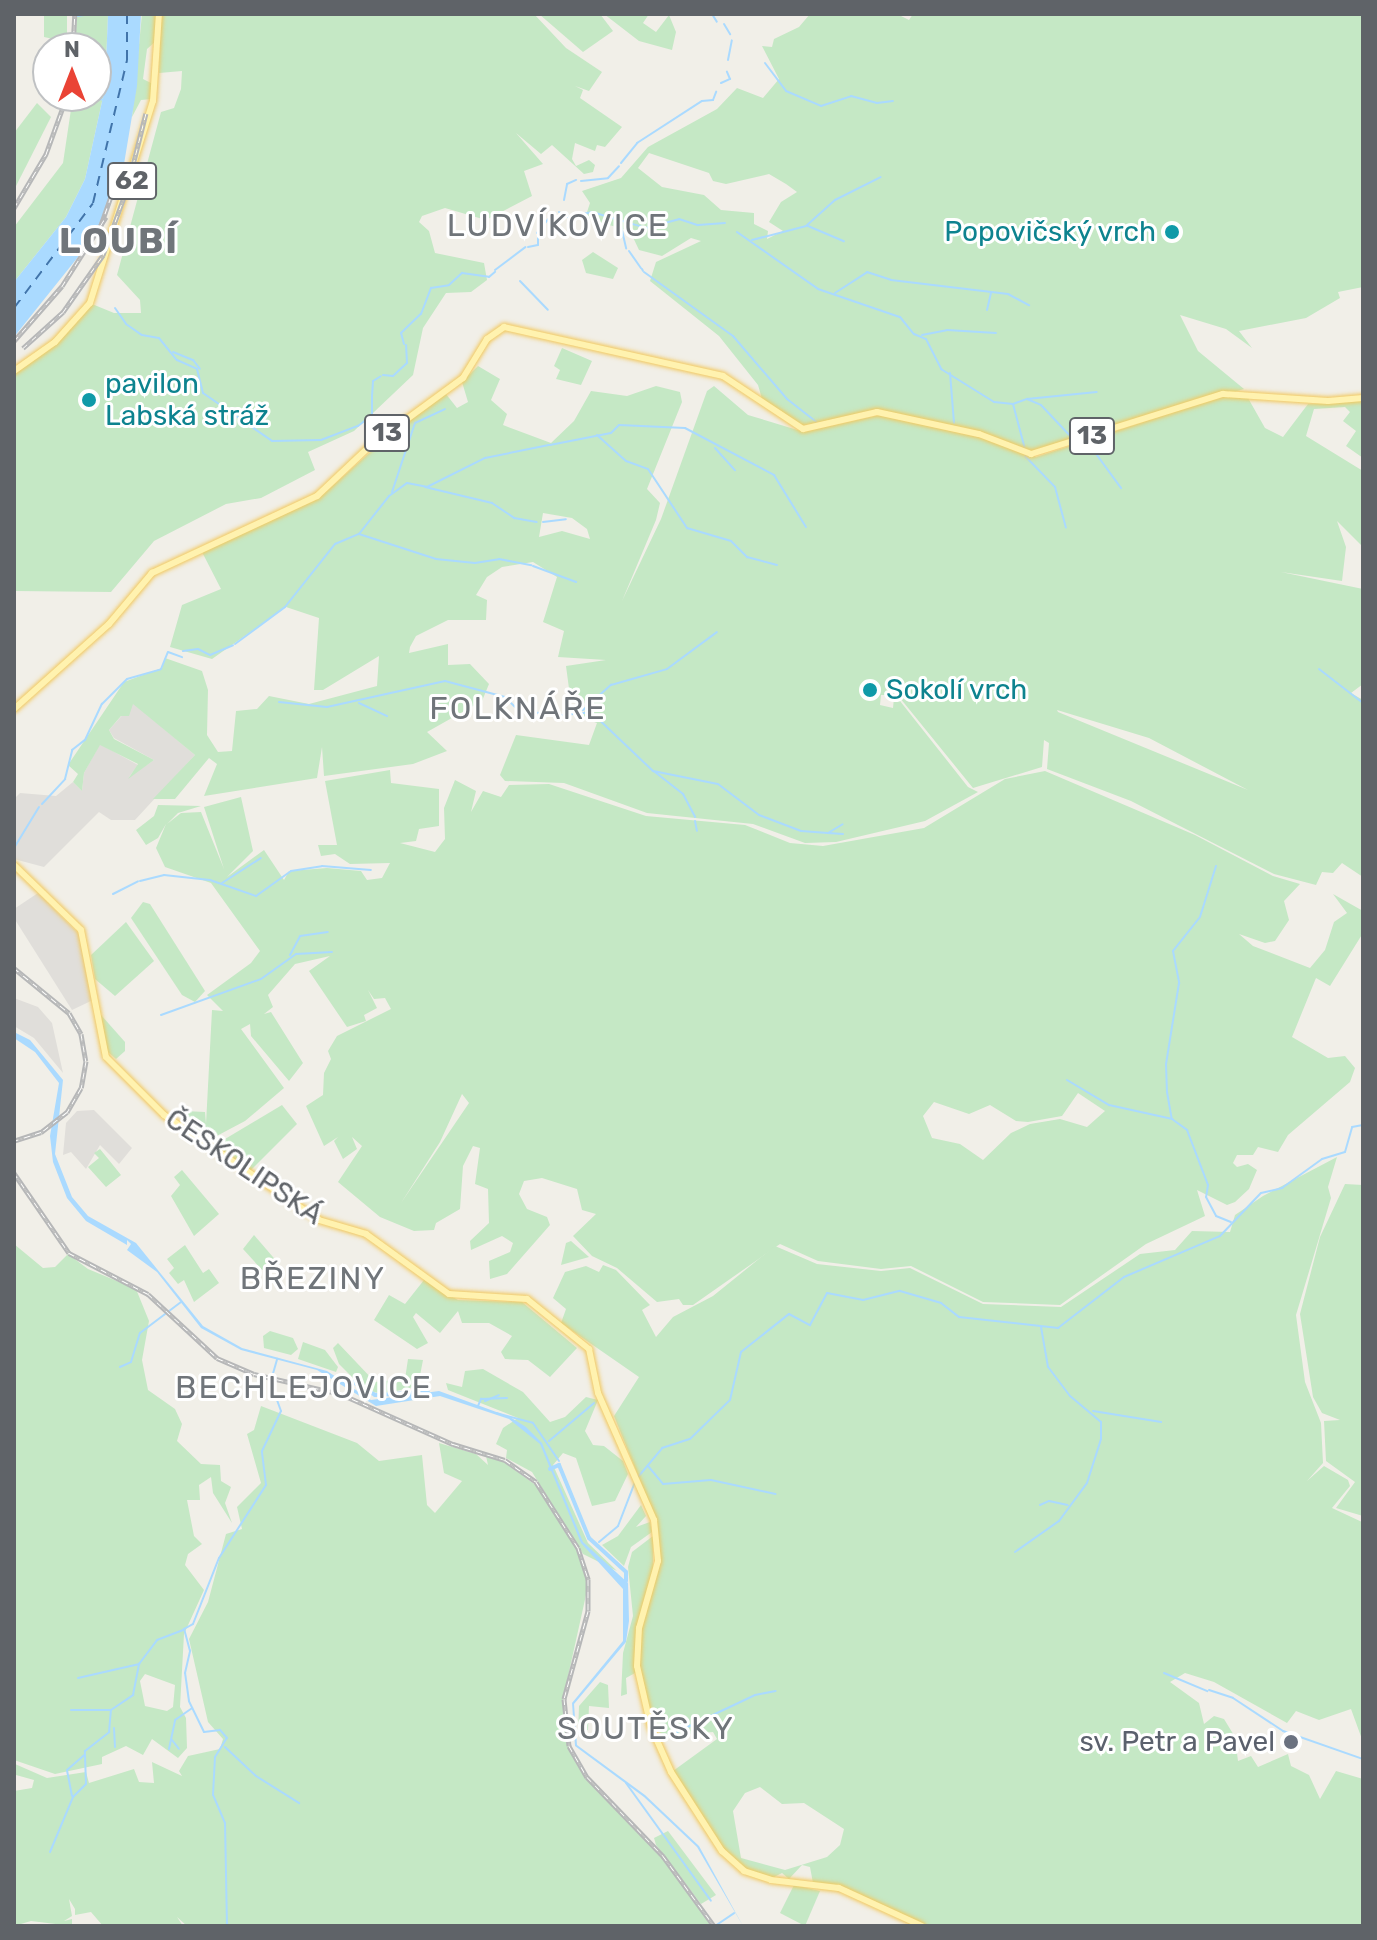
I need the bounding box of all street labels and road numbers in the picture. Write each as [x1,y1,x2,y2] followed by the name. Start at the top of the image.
[106,159,158,203] road number: 62
[363,411,411,455] road number: 13
[1068,414,1116,458] road number: 13
[159,1102,329,1232] street label: ČESKOLIPSKÁ

